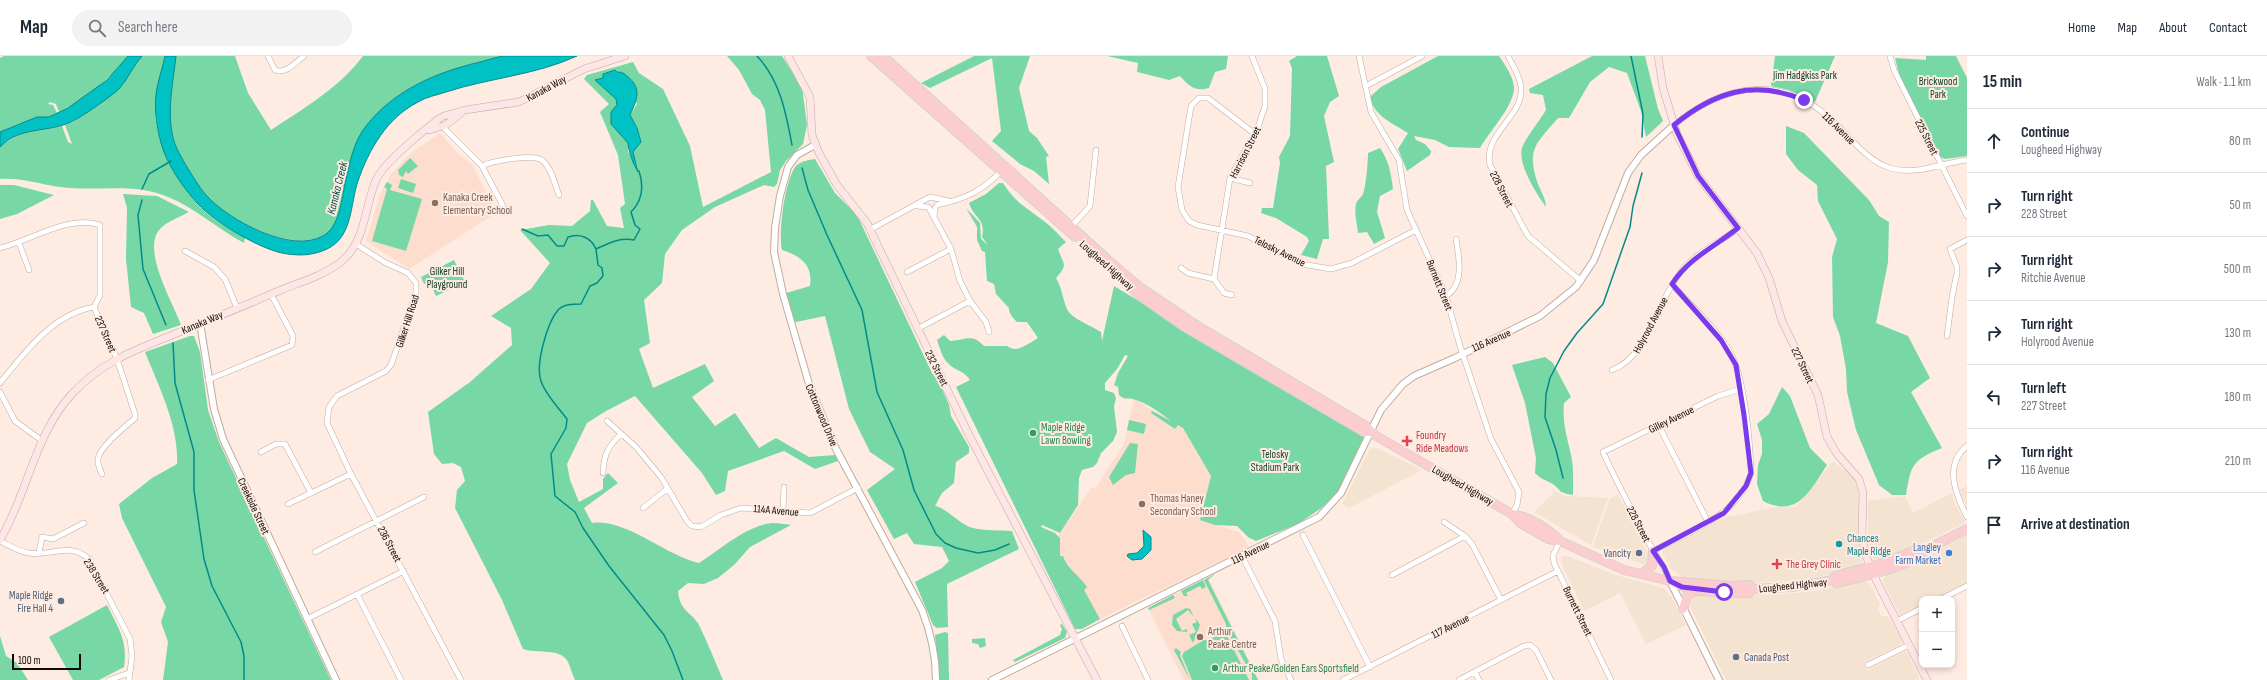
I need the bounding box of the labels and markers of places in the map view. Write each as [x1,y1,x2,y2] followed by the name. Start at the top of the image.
[443,191,512,217] place label: Kanaka Creek Elementary School
[430,198,440,208] marker: Kanaka Creek Elementary School
[1041,421,1091,447] place label: Maple Ridge Lawn Bowling
[1028,428,1038,438] marker: Maple Ridge Lawn Bowling
[1416,429,1468,455] place label: Foundry Ride Meadows
[1401,435,1413,447] marker: Foundry Ride Meadows
[1150,492,1216,518] place label: Thomas Haney Secondary School
[1137,499,1147,509] marker: Thomas Haney Secondary School
[1847,532,1891,558] place label: Chances Maple Ridge
[1834,539,1844,549] marker: Chances Maple Ridge
[1895,541,1942,567] place label: Langley Farm Market
[1603,547,1632,560] place label: Vancity
[1634,548,1644,558] marker: Vancity
[1944,548,1954,558] marker: Langley Farm Market
[1771,558,1783,570] marker: The Grey Clinic
[1786,558,1841,571] place label: The Grey Clinic
[9,589,53,615] place label: Maple Ridge Fire Hall 4
[56,596,66,606] marker: Maple Ridge Fire Hall 4
[1207,625,1257,651] place label: Arthur Peake Centre
[1195,632,1205,642] marker: Arthur Peake Centre
[1744,651,1790,664] place label: Canada Post
[1731,652,1741,662] marker: Canada Post
[1222,662,1359,675] place label: Arthur Peake/Golden Ears Sportsfield
[1210,663,1220,673] marker: Arthur Peake/Golden Ears Sportsfield

